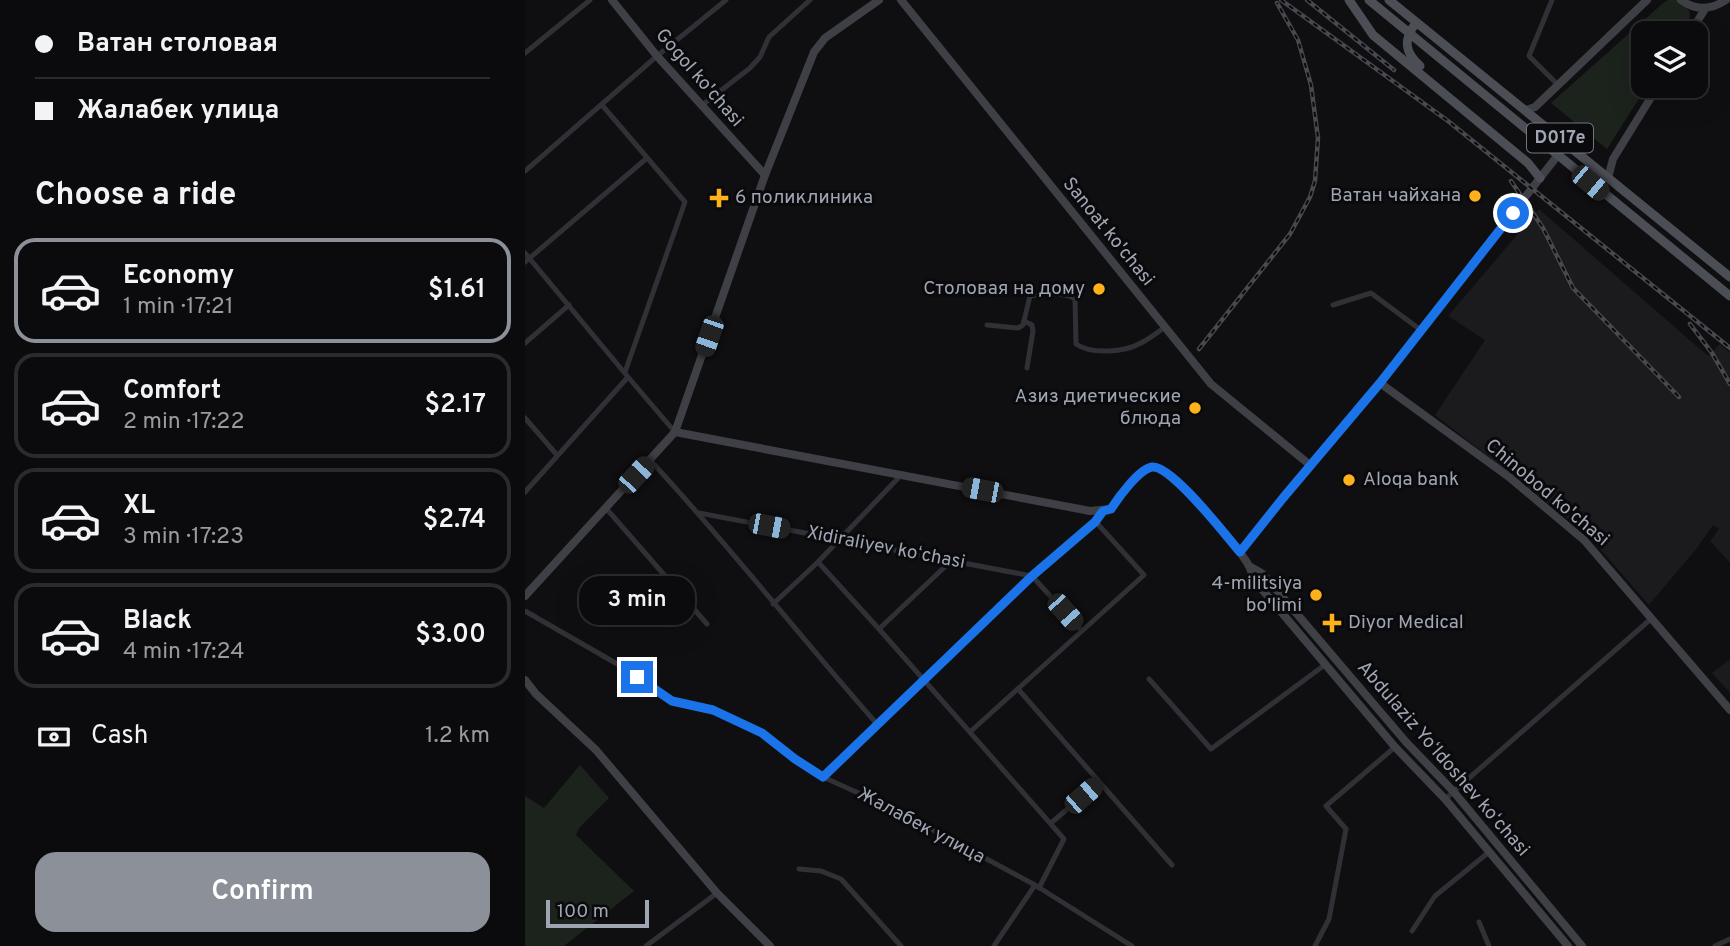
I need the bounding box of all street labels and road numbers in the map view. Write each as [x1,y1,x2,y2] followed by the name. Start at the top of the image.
[650,24,748,132] street label: Gogol ko'chasi
[1527,124,1593,153] road number: D017e
[1057,173,1159,291] street label: Sanoat ko'chasi
[1480,434,1614,552] street label: Chinobod ko'chasi
[805,521,967,575] street label: Xidiraliyev koʻchasi
[1351,656,1535,862] street label: Abdulaziz Yoʻldoshev koʻchasi
[853,782,989,870] street label: Жалабек улица

